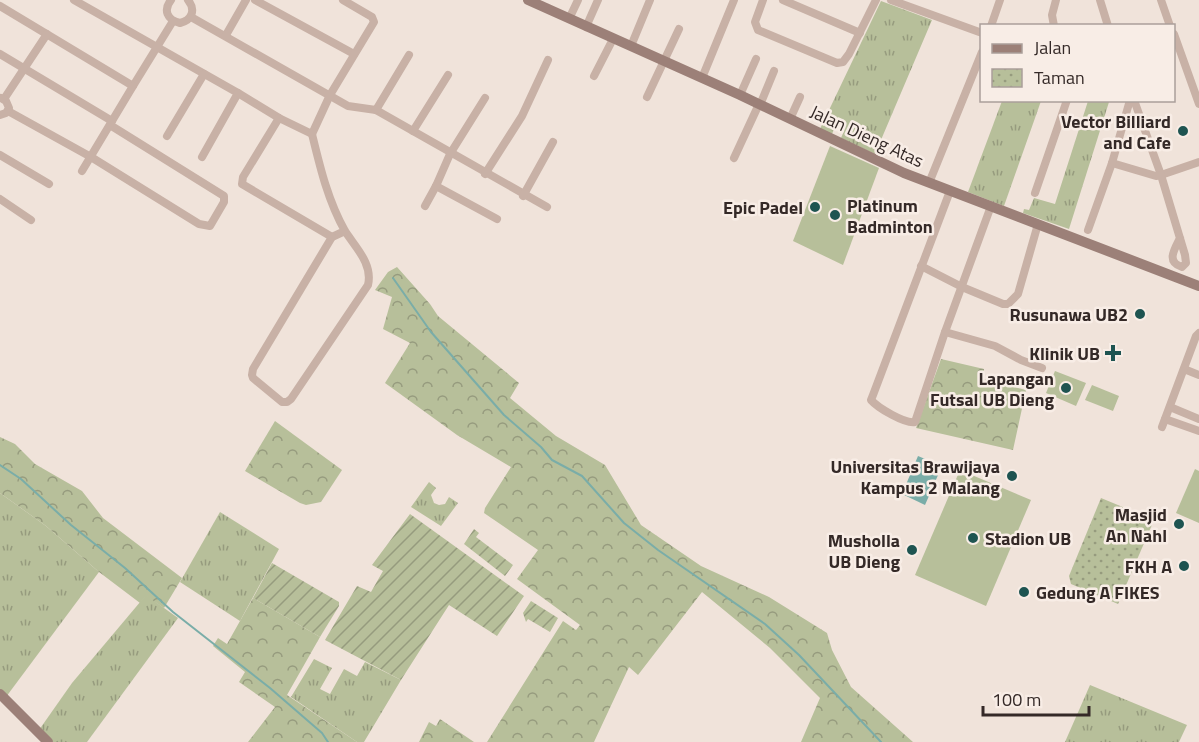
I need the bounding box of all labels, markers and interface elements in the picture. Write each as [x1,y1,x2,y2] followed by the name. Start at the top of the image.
[980,24,1175,102] legend
[1034,34,1071,61] text: Jalan
[1034,64,1085,91] text: Taman
[806,98,928,174] street label: Jalan Dieng Atas
[1061,108,1171,156] place label: Vector Billiard and Cafe
[1176,124,1190,138] marker: Vector Billiard and Cafe
[847,192,933,240] place label: Platinum Badminton
[723,194,803,221] place label: Epic Padel
[808,200,822,214] marker: Epic Padel
[828,208,842,222] marker: Platinum Badminton
[1009,301,1128,328] place label: Rusunawa UB2
[1133,307,1147,321] marker: Rusunawa UB2
[1029,340,1100,367] place label: Klinik UB
[1104,344,1122,362] marker: Klinik UB
[930,365,1054,413] place label: Lapangan Futsal UB Dieng
[1059,381,1073,395] marker: Lapangan Futsal UB Dieng
[831,453,1000,501] place label: Universitas Brawijaya Kampus 2 Malang
[1005,469,1019,483] marker: Universitas Brawijaya Kampus 2 Malang
[1106,501,1167,549] place label: Masjid An Nahl
[1172,517,1186,531] marker: Masjid An Nahl
[985,525,1071,552] place label: Stadion UB
[828,527,900,575] place label: Musholla UB Dieng
[966,531,980,545] marker: Stadion UB
[905,543,919,557] marker: Musholla UB Dieng
[1125,553,1172,580] place label: FKH A
[1177,559,1191,573] marker: FKH A
[1036,579,1160,606] place label: Gedung A FIKES
[1017,585,1031,599] marker: Gedung A FIKES
[983,679,1090,717] scale bar
[992,686,1041,713] text: 100 m

